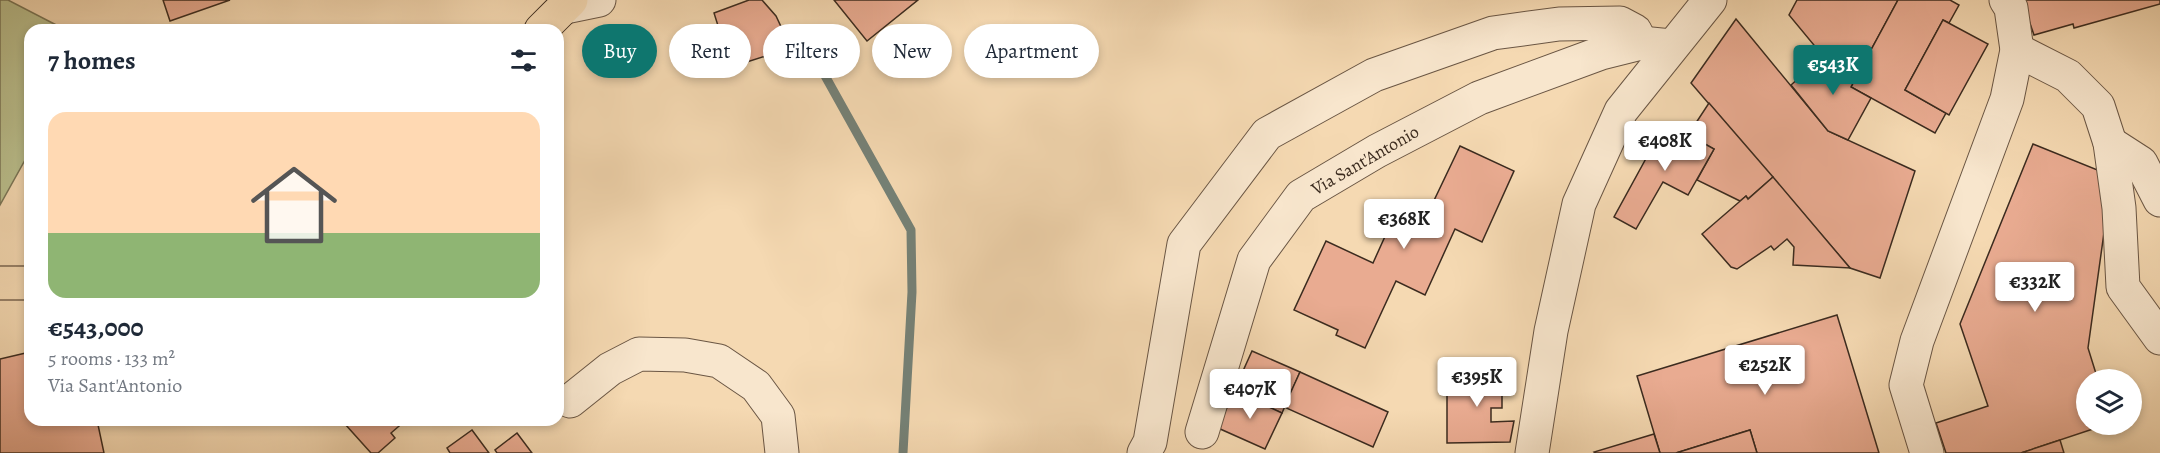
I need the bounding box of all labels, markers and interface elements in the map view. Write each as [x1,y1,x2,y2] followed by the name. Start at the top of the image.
[582,24,657,78] chip: Buy
[669,24,751,78] chip: Rent
[763,24,860,78] chip: Filters
[872,24,952,78] chip: New
[964,24,1099,78] chip: Apartment
[48,43,136,78] text: 7 homes
[507,44,540,77] icon: filters
[1791,45,1875,96] pin: €543K
[1807,51,1859,78] text: €543K
[1306,119,1423,201] street label: Via Sant'Antonio
[1623,121,1707,172] pin: €408K
[1638,127,1692,154] text: €408K
[240,151,348,259] icon: home
[1362,199,1446,250] pin: €368K
[1378,205,1430,232] text: €368K
[1993,262,2077,313] pin: €332K
[2009,268,2061,295] text: €332K
[48,310,144,345] text: €543,000
[48,345,175,372] text: 5 rooms · 133 m²
[1723,345,1807,396] pin: €252K
[1739,351,1791,378] text: €252K
[1435,357,1519,408] pin: €395K
[1451,363,1503,390] text: €395K
[1208,369,1292,420] pin: €407K
[2076,369,2142,435] map controls
[2076,369,2142,435] button: layers
[48,372,182,399] text: Via Sant'Antonio
[1224,375,1276,402] text: €407K

